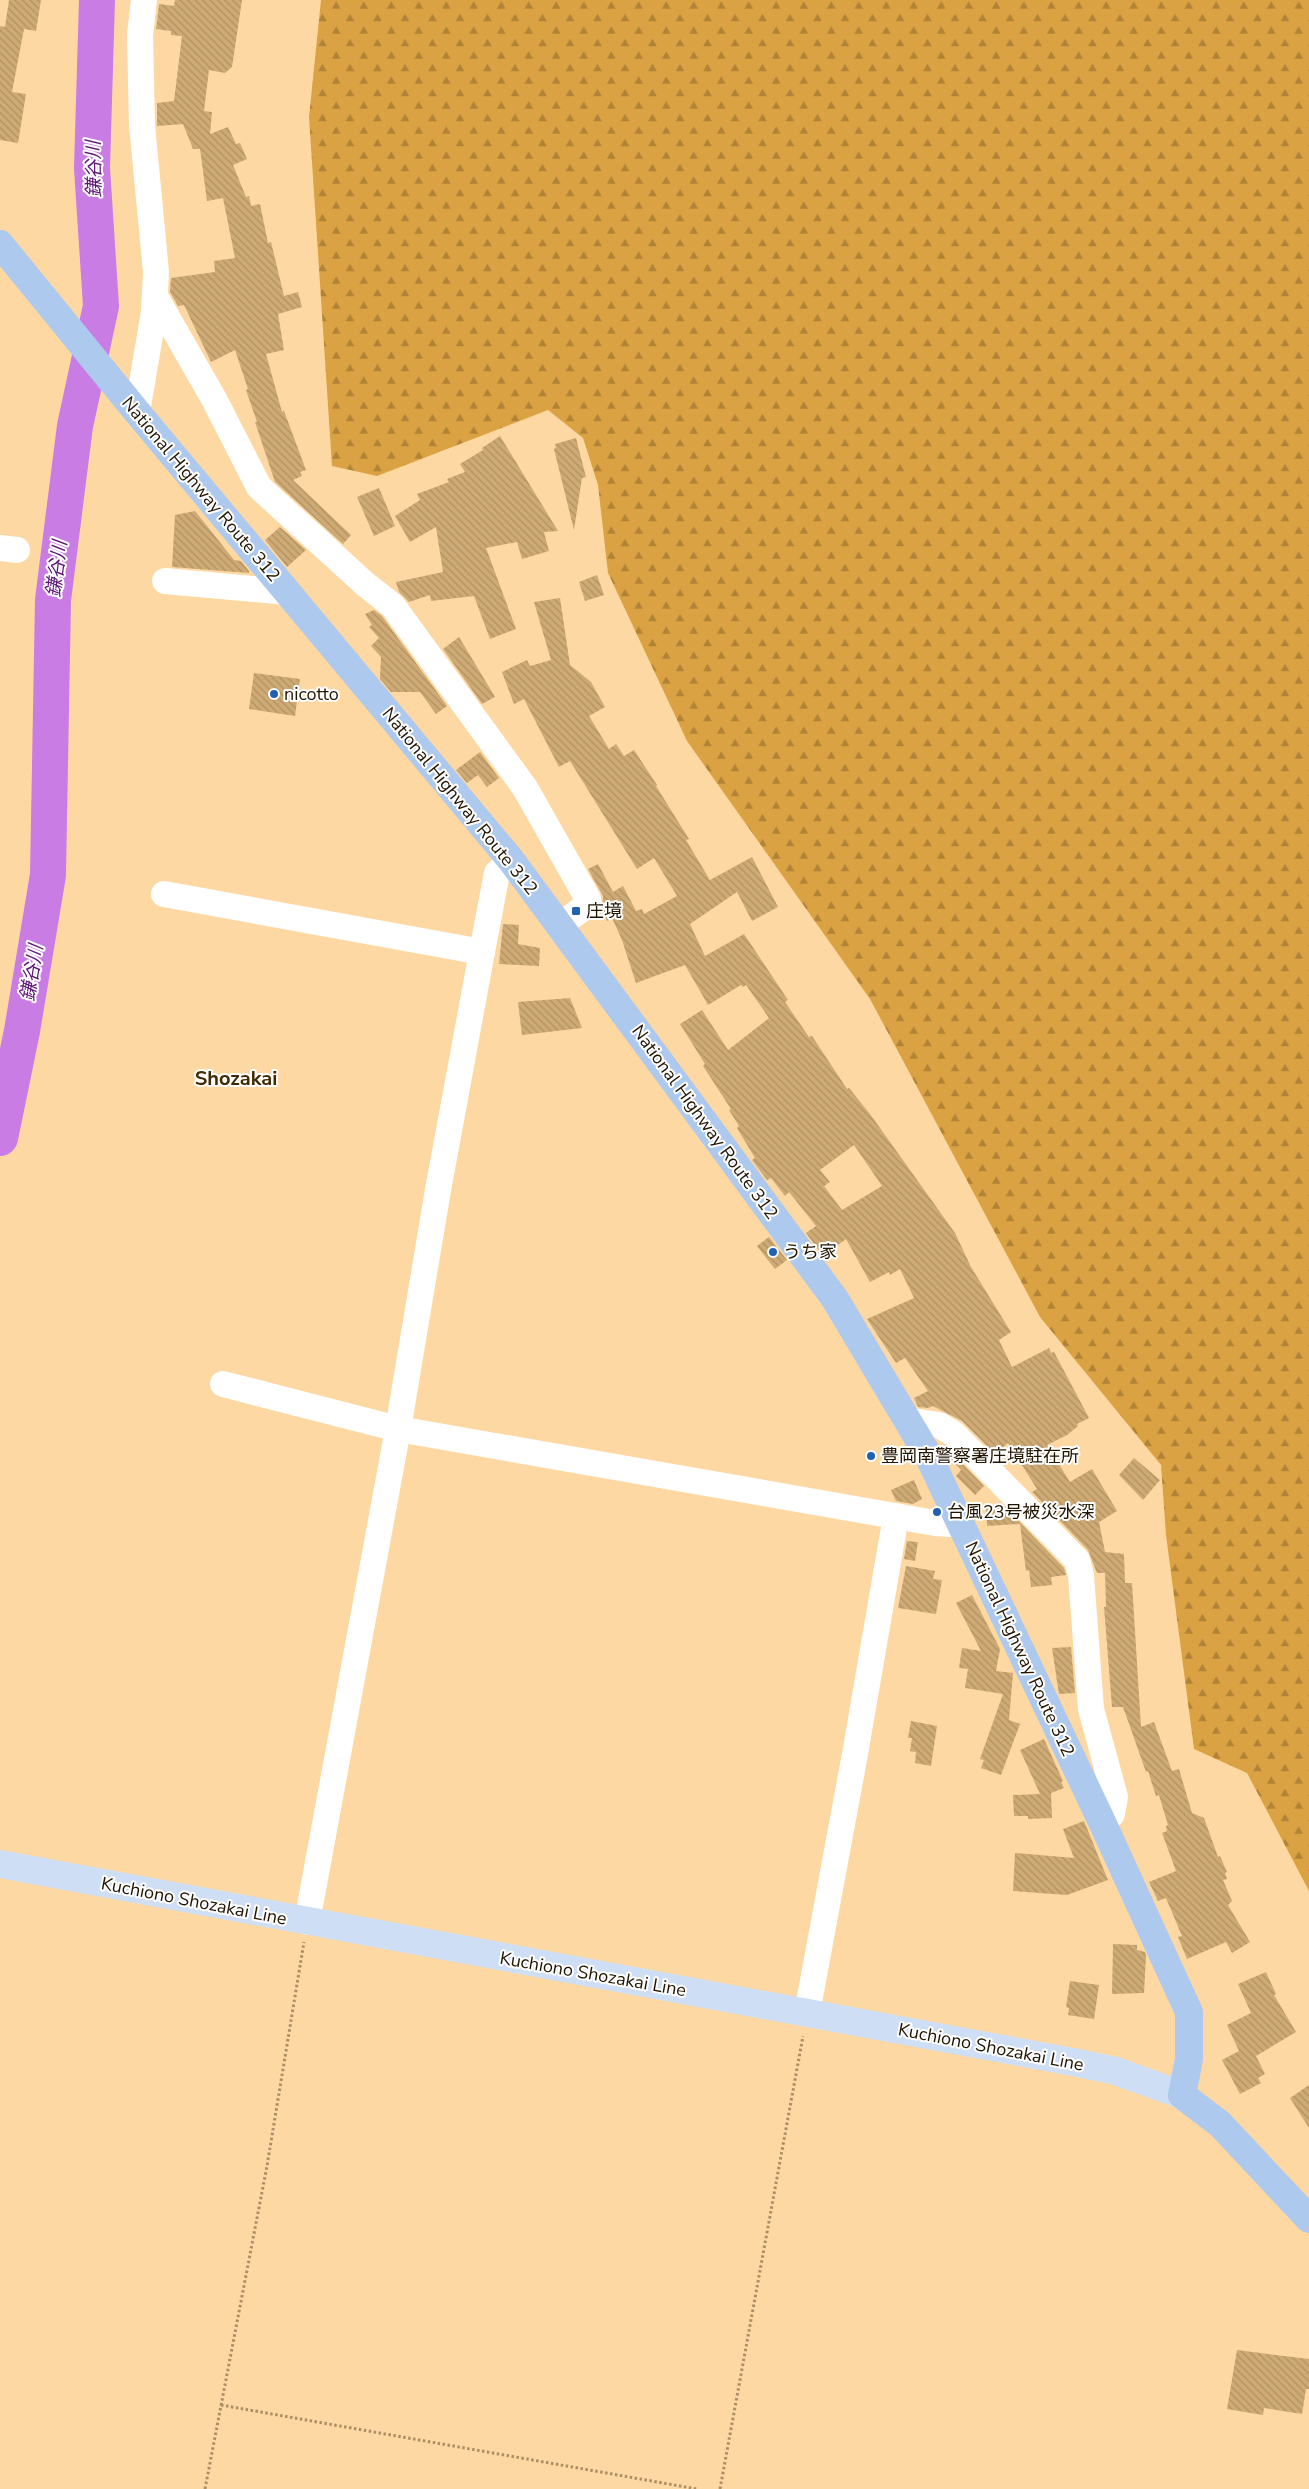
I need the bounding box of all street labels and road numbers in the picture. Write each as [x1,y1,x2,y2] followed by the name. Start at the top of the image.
[116,391,286,587] street label: National Highway Route 312
[377,702,543,900] street label: National Highway Route 312
[626,1020,784,1224] street label: National Highway Route 312
[960,1538,1080,1760] street label: National Highway Route 312
[99,1871,289,1931] street label: Kuchiono Shozakai Line
[498,1946,688,2002] street label: Kuchiono Shozakai Line
[896,2017,1086,2077] street label: Kuchiono Shozakai Line

